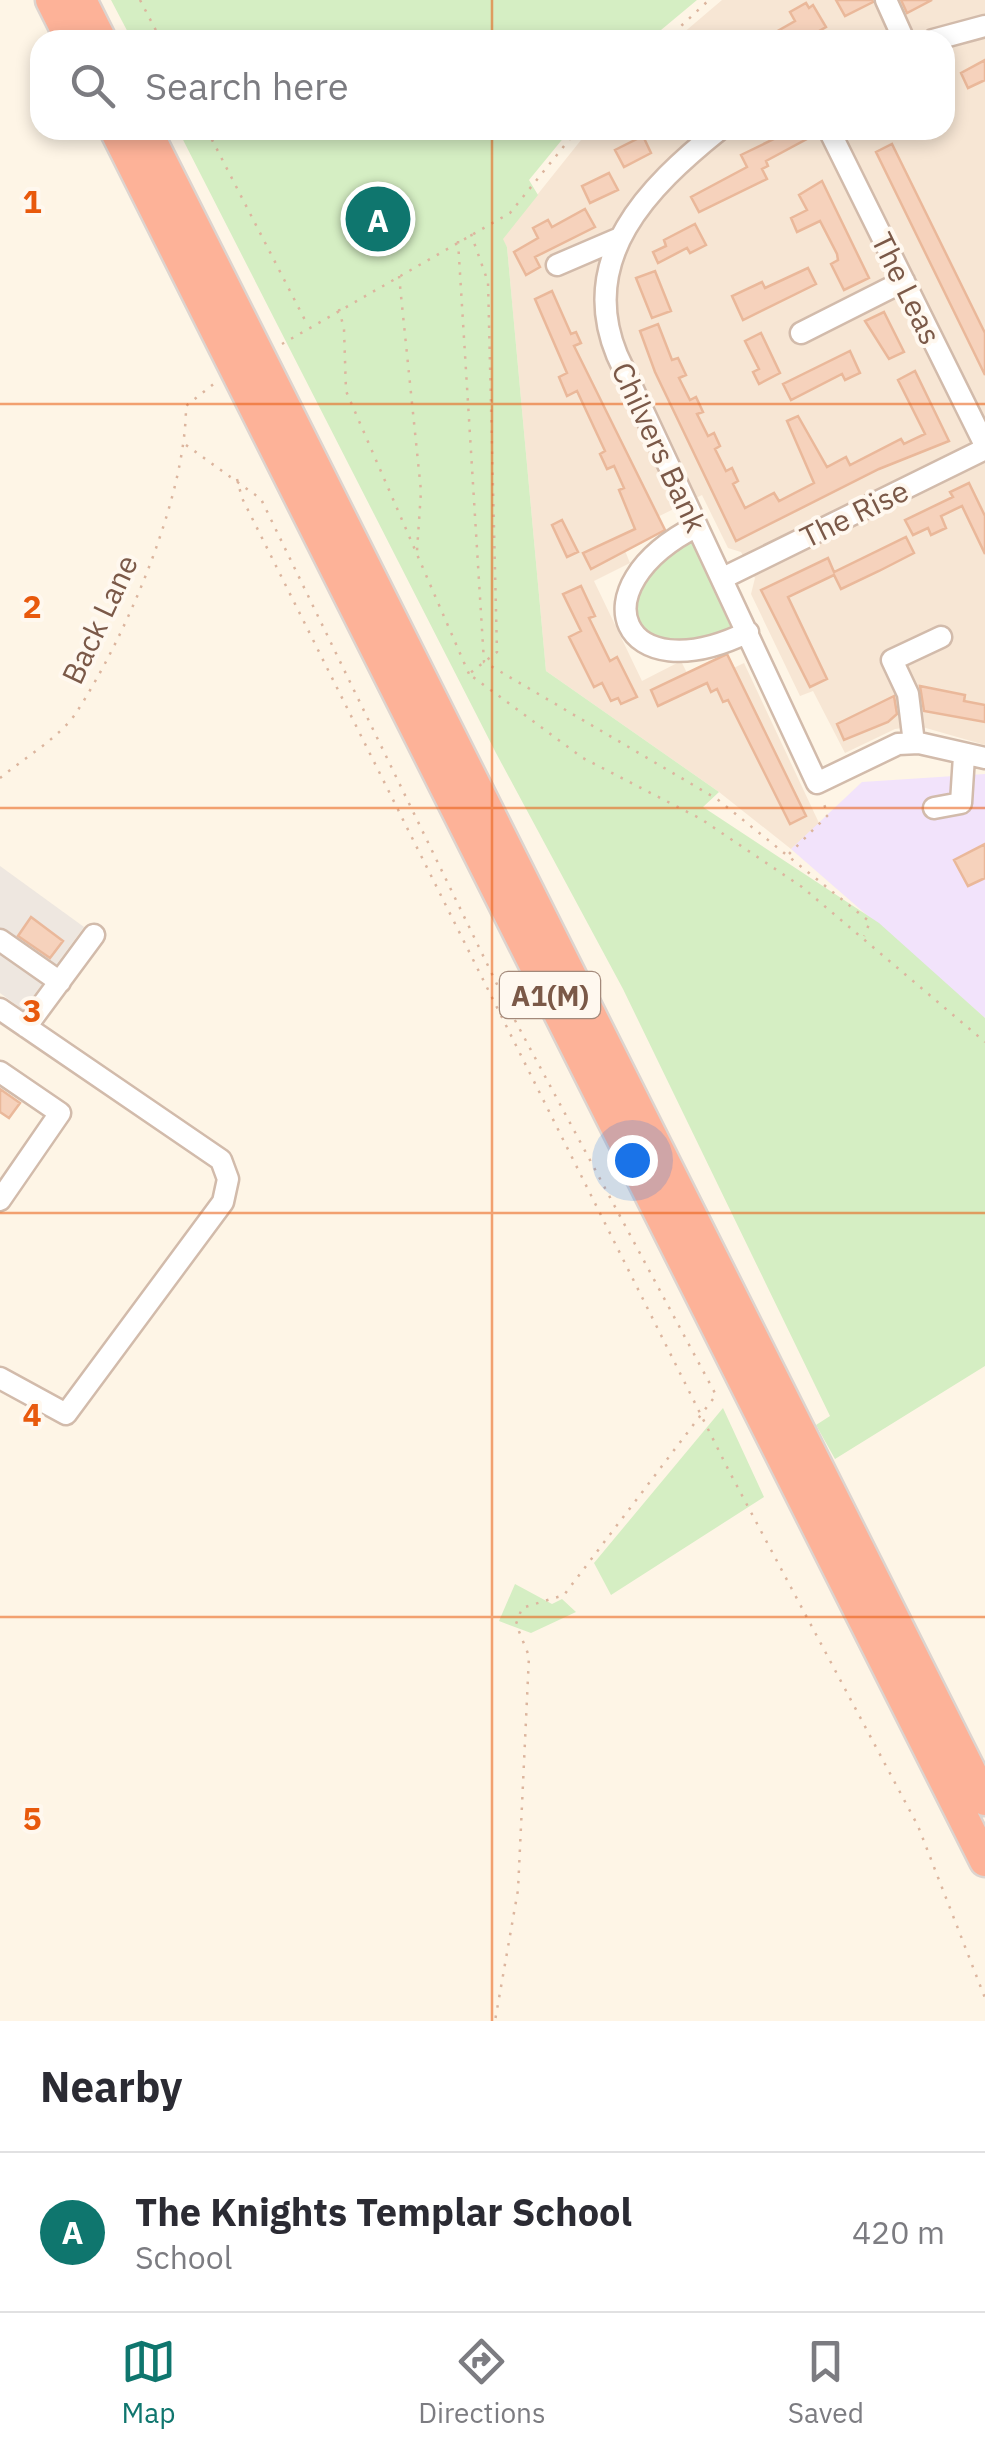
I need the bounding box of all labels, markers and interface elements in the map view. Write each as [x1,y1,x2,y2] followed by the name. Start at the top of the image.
[30,30,955,140] search box
[65,58,120,113] icon: search
[145,61,349,110] text: Search here
[22,180,42,222] text: 1
[346,182,410,256] pin: A
[863,226,951,350] street label: The Leas
[604,356,716,538] street label: Chilvers Bank
[794,470,914,556] street label: The Rise
[52,548,146,690] street label: Back Lane
[22,585,42,627] text: 2
[500,972,600,1018] road number: A1(M)
[22,989,42,1031] text: 3
[607,1135,658,1186] your location
[22,1393,42,1435] text: 4
[22,1797,42,1839] text: 5
[40,2059,182,2114] text: Nearby
[135,2187,632,2236] text: The Knights Templar School
[62,2211,83,2253] text: A
[852,2211,945,2253] text: 420 m
[135,2236,232,2278] text: School
[121,2334,176,2431] tab: Map
[418,2334,546,2431] tab: Directions
[788,2334,864,2431] tab: Saved

